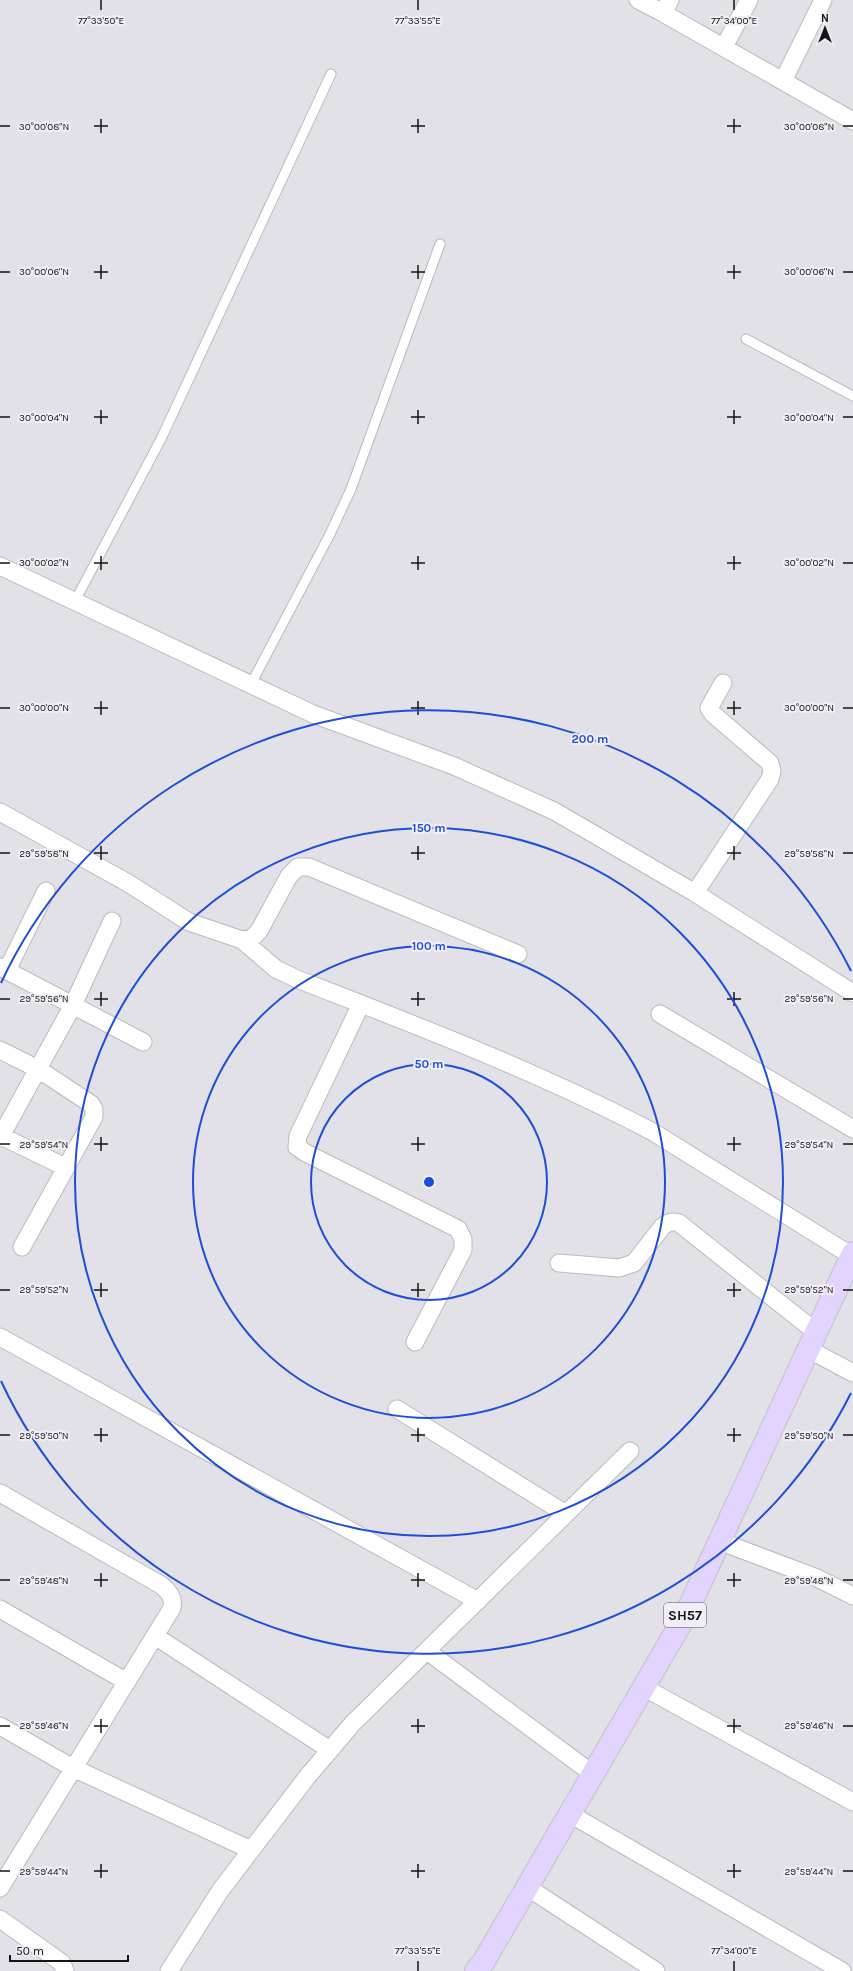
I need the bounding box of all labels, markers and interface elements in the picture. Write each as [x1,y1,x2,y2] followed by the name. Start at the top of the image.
[805,8,845,48] north arrow
[821,12,829,25] text: N
[78,15,124,27] text: 77°33'50"E
[395,15,441,27] text: 77°33'55"E
[711,15,757,27] text: 77°34'00"E
[19,121,69,133] text: 30°00'08"N
[784,121,834,133] text: 30°00'08"N
[19,266,69,278] text: 30°00'06"N
[784,266,834,278] text: 30°00'06"N
[19,412,69,424] text: 30°00'04"N
[784,412,834,424] text: 30°00'04"N
[19,557,69,569] text: 30°00'02"N
[784,557,834,569] text: 30°00'02"N
[19,702,69,714] text: 30°00'00"N
[784,702,834,714] text: 30°00'00"N
[572,732,608,746] text: 200 m
[412,821,446,835] text: 150 m
[19,848,69,860] text: 29°59'58"N
[784,848,834,860] text: 29°59'58"N
[412,939,446,953] text: 100 m
[19,993,69,1005] text: 29°59'56"N
[784,993,834,1005] text: 29°59'56"N
[415,1057,444,1071] text: 50 m
[20,1139,68,1151] text: 29°59'54"N
[785,1139,833,1151] text: 29°59'54"N
[422,1175,436,1189] centre of rings
[19,1284,69,1296] text: 29°59'52"N
[784,1284,834,1296] text: 29°59'52"N
[19,1430,69,1442] text: 29°59'50"N
[784,1430,834,1442] text: 29°59'50"N
[19,1575,69,1587] text: 29°59'48"N
[784,1575,834,1587] text: 29°59'48"N
[664,1603,706,1627] road number: SH57
[20,1720,69,1732] text: 29°59'46"N
[785,1720,834,1732] text: 29°59'46"N
[20,1866,68,1878] text: 29°59'44"N
[785,1866,833,1878] text: 29°59'44"N
[10,1937,128,1963] scale bar
[16,1944,44,1958] text: 50 m
[395,1945,441,1957] text: 77°33'55"E
[711,1945,757,1957] text: 77°34'00"E

